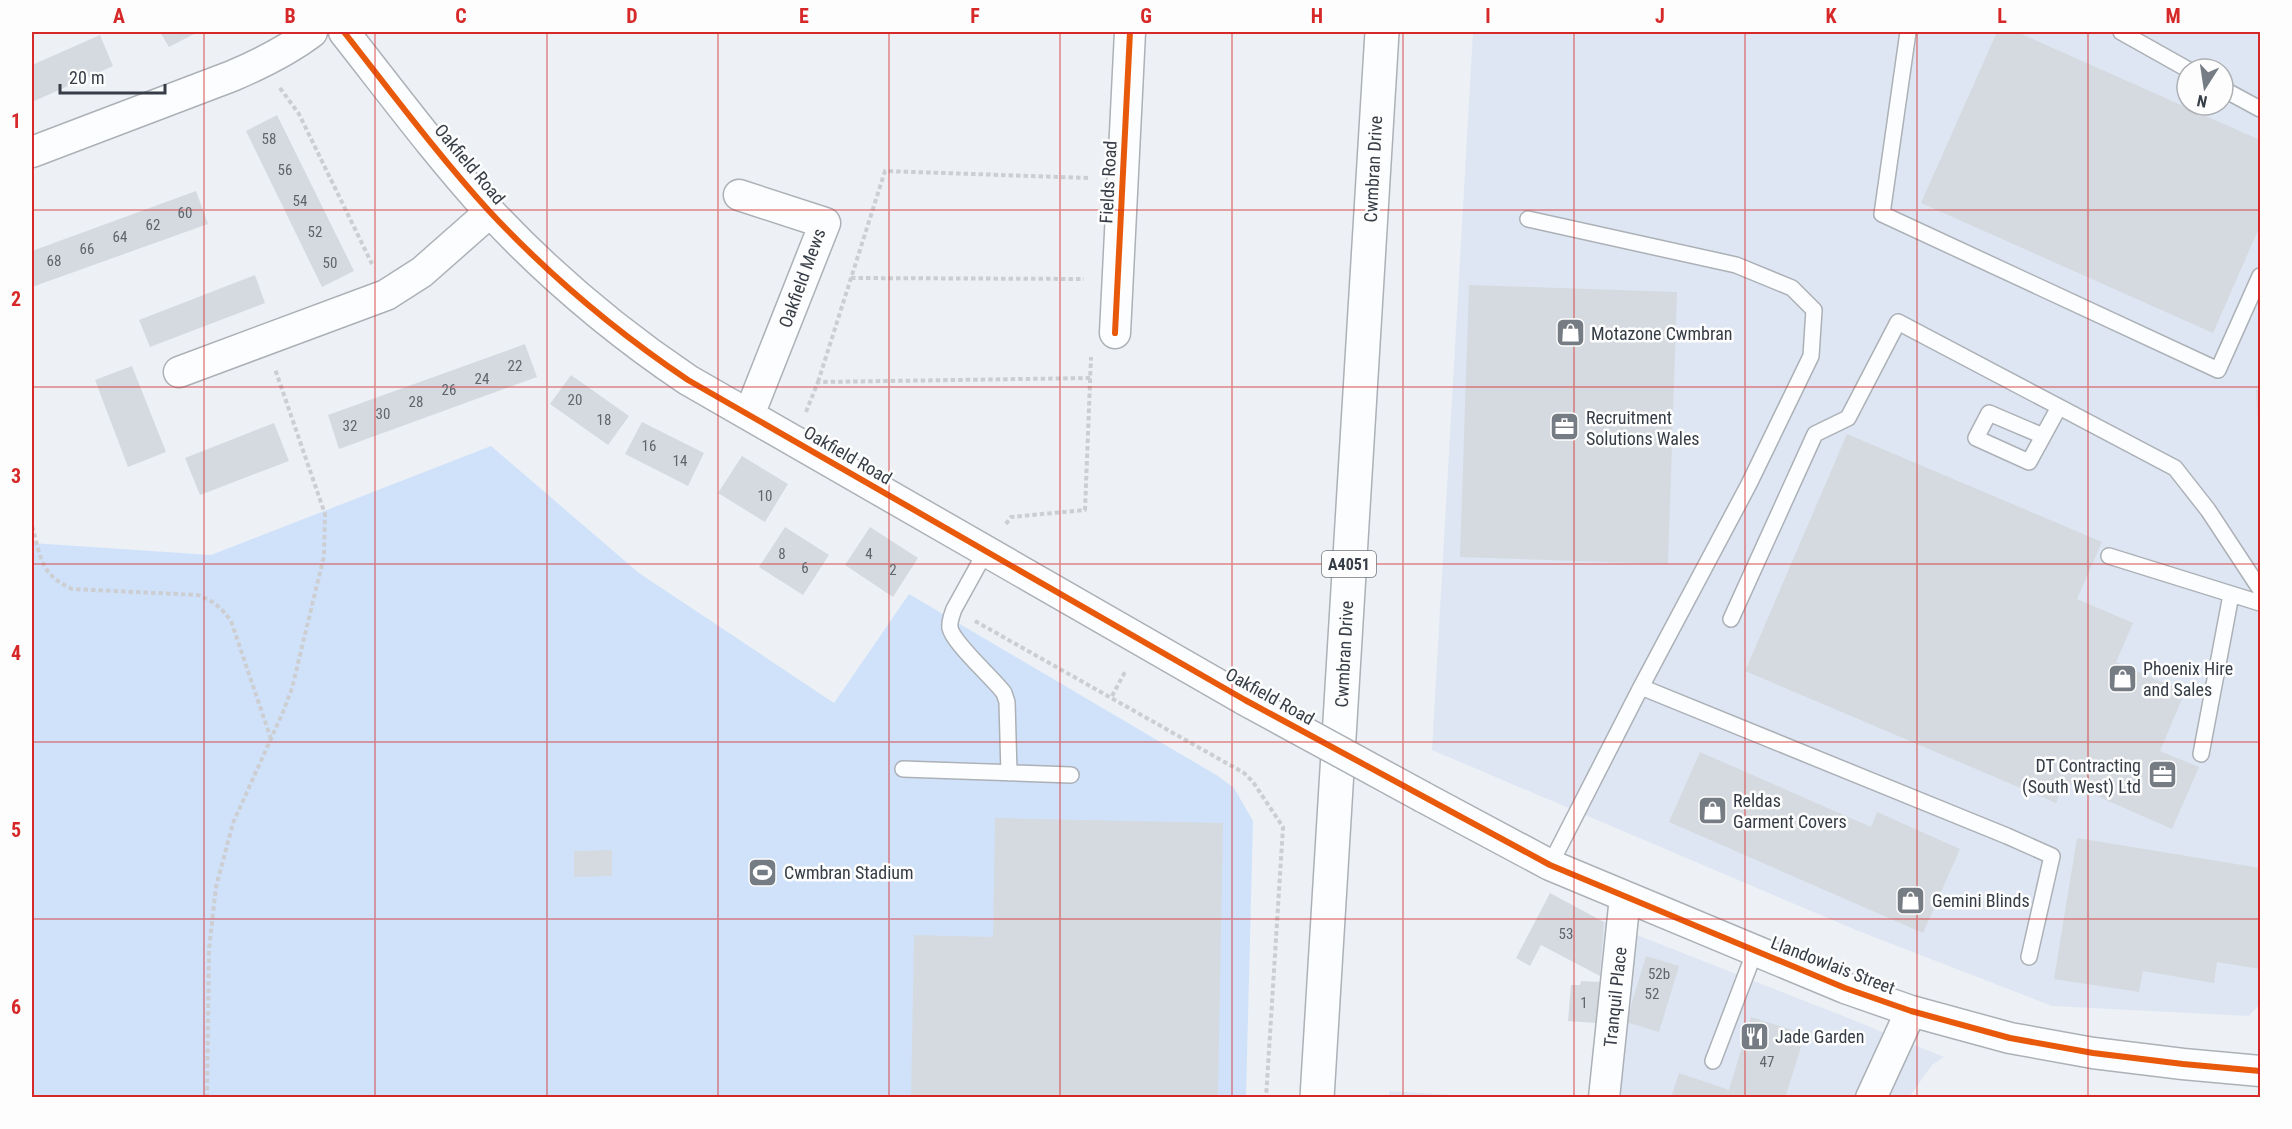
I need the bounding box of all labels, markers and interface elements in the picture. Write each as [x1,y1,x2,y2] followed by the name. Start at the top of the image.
[113,4,125,28] text: A
[284,4,296,28] text: B
[455,4,467,28] text: C
[626,4,638,28] text: D
[799,4,809,28] text: E
[970,4,980,28] text: F
[1140,4,1152,28] text: G
[1311,4,1323,28] text: H
[1485,4,1491,28] text: I
[1655,4,1665,28] text: J
[1825,4,1837,28] text: K
[1997,4,2007,28] text: L
[2165,4,2181,28] text: M
[60,57,165,95] scale bar
[2175,57,2235,117] north arrow
[69,67,104,88] text: 20 m
[2195,91,2209,111] text: N
[11,109,21,133] text: 1
[1360,115,1386,223] street label: Cwmbran Drive
[430,120,510,208] street label: Oakfield Road
[262,130,276,148] house number: 58
[1095,140,1121,224] street label: Fields Road
[278,161,292,179] house number: 56
[293,192,307,210] house number: 54
[178,204,192,222] house number: 60
[146,216,160,234] house number: 62
[308,223,322,241] house number: 52
[774,226,830,330] street label: Oakfield Mews
[113,228,127,246] house number: 64
[80,240,94,258] house number: 66
[47,252,61,270] house number: 68
[323,254,337,272] house number: 50
[11,287,21,311] text: 2
[1554,317,1586,349] shop icon: Motazone Cwmbran
[1591,323,1732,344] place label: Motazone Cwmbran
[508,357,522,375] house number: 22
[475,370,489,388] house number: 24
[442,381,456,399] house number: 26
[568,391,582,409] house number: 20
[409,393,423,411] house number: 28
[376,405,390,423] house number: 30
[1586,407,1700,449] place label: Recruitment Solutions Wales
[597,411,611,429] house number: 18
[1549,411,1581,443] office icon: Recruitment Solutions Wales
[343,417,357,435] house number: 32
[800,421,896,489] street label: Oakfield Road
[642,437,656,455] house number: 16
[673,452,687,470] house number: 14
[11,464,21,488] text: 3
[758,487,772,505] house number: 10
[778,545,786,563] house number: 8
[865,545,873,563] house number: 4
[1322,551,1376,577] road number: A4051
[801,559,809,577] house number: 6
[889,561,897,579] house number: 2
[1331,600,1357,708] street label: Cwmbran Drive
[11,641,21,665] text: 4
[2143,658,2233,700] place label: Phoenix Hire and Sales
[2106,662,2138,694] shop icon: Phoenix Hire and Sales
[1222,663,1318,729] street label: Oakfield Road
[2022,755,2141,798] place label: DT Contracting (South West) Ltd
[2146,759,2178,791] office icon: DT Contracting (South West) Ltd
[1733,790,1847,832] place label: Reldas Garment Covers
[1696,794,1728,826] shop icon: Reldas Garment Covers
[11,818,21,842] text: 5
[747,856,779,888] sports icon: Cwmbran Stadium
[784,862,914,883] place label: Cwmbran Stadium
[1895,884,1927,916] shop icon: Gemini Blinds
[1932,890,2030,911] place label: Gemini Blinds
[1559,925,1573,943] house number: 53
[1768,932,1898,998] street label: Llandowlais Street
[1599,946,1631,1048] street label: Tranquil Place
[1648,965,1670,983] house number: 52b
[1645,985,1659,1003] house number: 52
[1580,994,1588,1012] house number: 1
[11,995,21,1019] text: 6
[1738,1020,1770,1052] restaurant icon: Jade Garden
[1775,1026,1864,1047] place label: Jade Garden
[1760,1053,1774,1071] house number: 47

